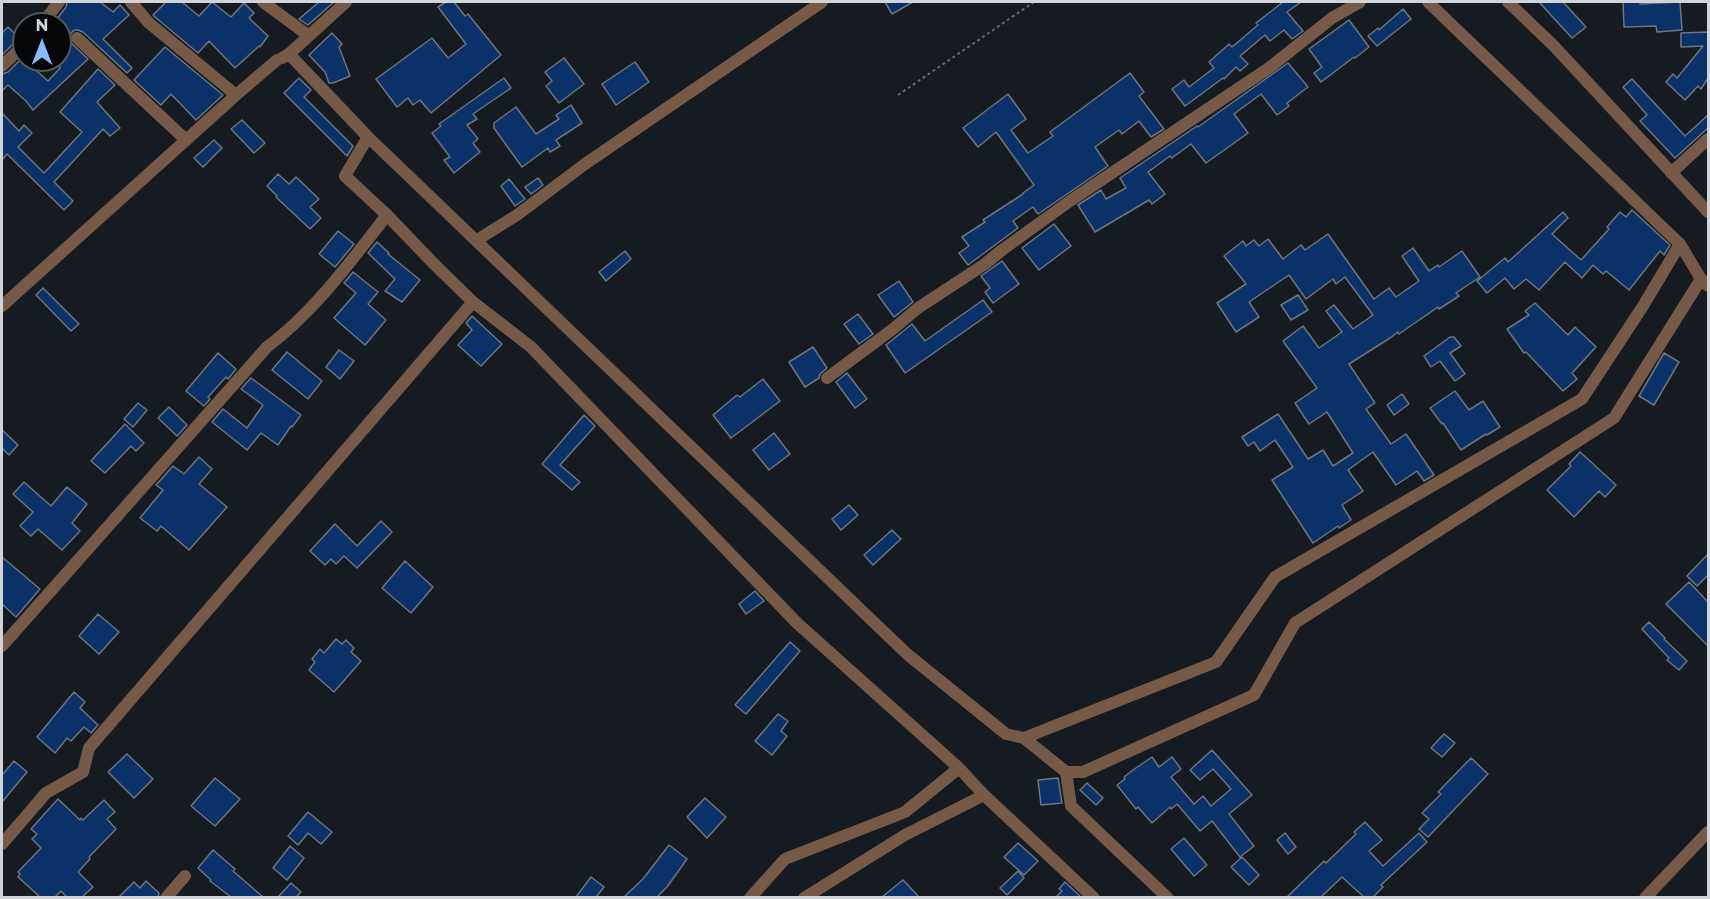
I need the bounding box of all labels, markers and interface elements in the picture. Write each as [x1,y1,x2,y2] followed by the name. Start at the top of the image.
[12,12,72,72] north arrow
[36,16,48,35] text: N

